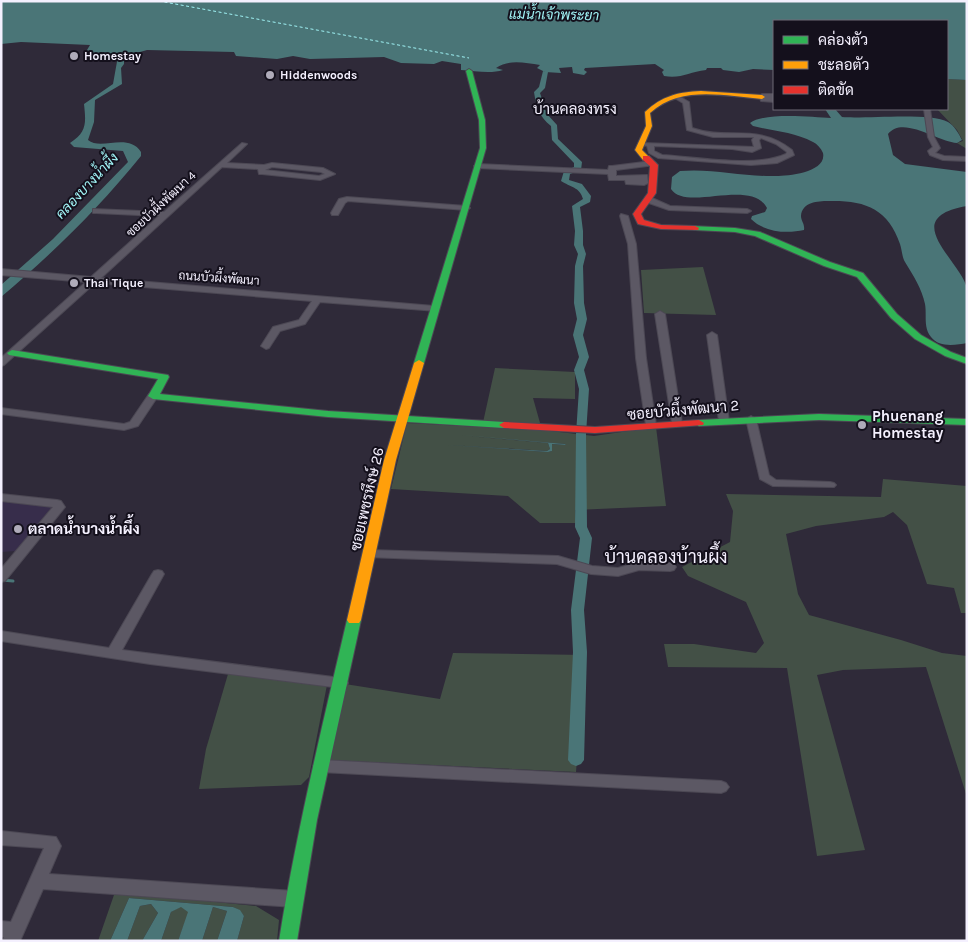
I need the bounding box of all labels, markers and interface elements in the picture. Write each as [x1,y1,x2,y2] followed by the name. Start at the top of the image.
[509,2,600,24] water label: แม่น้ำเจ้าพระยา
[773,20,948,110] legend
[818,30,868,49] text: คล่องตัว
[84,49,141,63] place label: Homestay
[68,50,80,62] marker: Homestay
[818,56,869,74] text: ชะลอตัว
[280,68,357,82] place label: Hiddenwoods
[264,69,276,81] marker: Hiddenwoods
[818,81,854,99] text: ติดขัด
[533,99,617,118] district label: บ้านคลองทรง
[49,146,122,223] water label: คลองบางน้ำผึ้ง
[121,165,199,240] street label: ซอยบัวผึ้งพัฒนา 4
[178,264,260,288] street label: ถนนบัวผึ้งพัฒนา
[84,276,143,290] place label: Thai Tique
[68,277,80,289] marker: Thai Tique
[626,390,740,424] street label: ซอยบัวผึ้งพัฒนา 2
[872,407,944,442] place label: Phuenang Homestay
[856,419,868,431] marker: Phuenang Homestay
[345,445,388,553] street label: ซอยเพชรหึงษ์ 26
[28,514,140,538] place label: ตลาดน้ำบางน้ำผึ้ง
[12,523,24,535] marker: ตลาดน้ำบางน้ำผึ้ง
[604,541,728,568] district label: บ้านคลองบ้านผึ้ง

